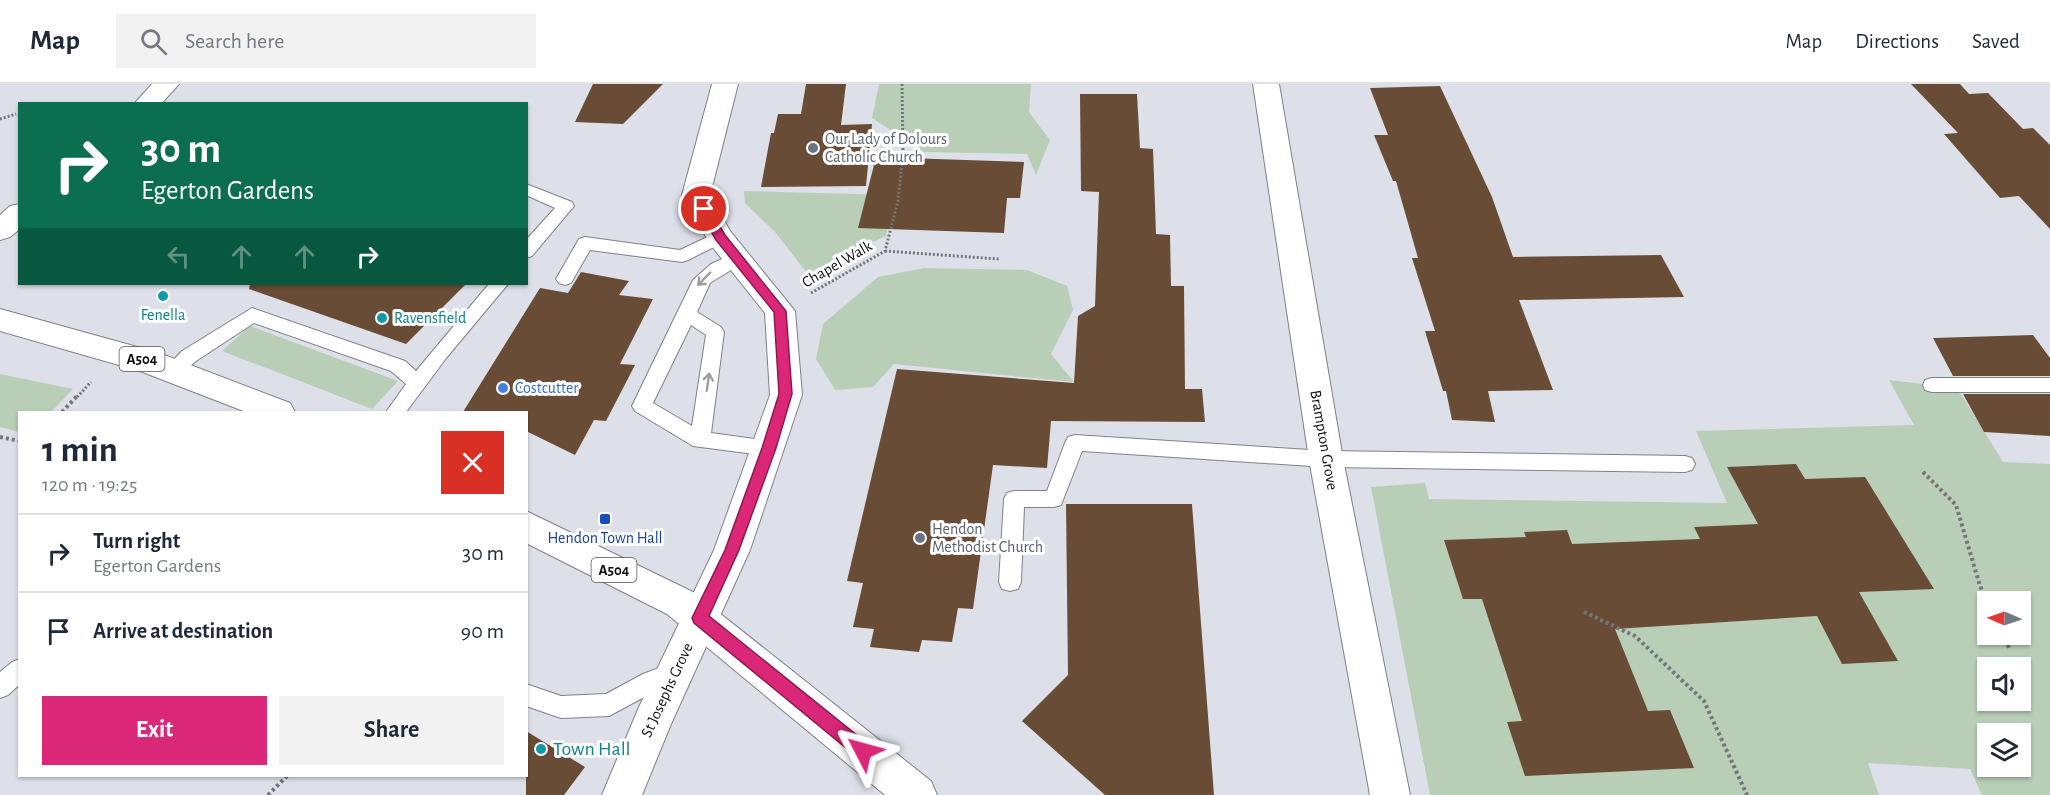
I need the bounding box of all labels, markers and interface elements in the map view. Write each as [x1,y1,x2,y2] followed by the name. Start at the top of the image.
[116,14,536,68] search box
[137,25,170,58] icon: search
[30,27,80,55] text: Map
[185,30,284,52] text: Search here
[1786,31,1822,52] text: Map
[1855,31,1939,52] text: Directions
[1972,31,2020,52] text: Saved
[42,126,120,204] icon: right
[141,128,221,170] text: 30 m
[825,131,947,165] place label: Our Lady of Dolours Catholic Church
[806,141,820,155] marker: Our Lady of Dolours Catholic Church
[141,177,314,204] text: Egerton Gardens
[678,183,729,234] pin
[687,192,720,225] icon: arrive
[799,237,875,290] street label: Chapel Walk
[162,240,195,273] icon: left
[225,240,258,273] icon: ahead
[288,240,321,273] icon: ahead
[351,240,384,273] icon: right
[696,271,711,286] one-way arrow
[156,289,170,303] marker: Fenella
[141,307,185,323] place label: Fenella
[394,310,466,326] place label: Ravensfield
[375,311,389,325] marker: Ravensfield
[120,347,164,371] road number: A504
[702,372,713,392] one-way arrow
[515,380,579,396] place label: Costcutter
[496,381,510,395] marker: Costcutter
[1307,389,1341,491] street label: Brampton Grove
[441,431,504,494] button: close
[42,432,118,468] text: 1 min
[42,475,137,495] text: 120 m · 19:25
[598,512,612,526] marker: Hendon Town Hall
[932,521,1043,555] place label: Hendon Methodist Church
[93,530,180,552] text: Turn right
[547,530,663,546] place label: Hendon Town Hall
[913,531,927,545] marker: Hendon Methodist Church
[42,537,75,570] icon: right
[462,542,504,564] text: 30 m
[93,556,221,576] text: Egerton Gardens
[592,558,636,582] road number: A504
[1977,591,2031,645] north arrow
[1977,591,2031,777] map controls
[42,615,75,648] icon: arrive
[93,620,273,642] text: Arrive at destination
[461,620,504,642] text: 90 m
[638,640,696,740] street label: St Josephs Grove
[1977,657,2031,711] button: sound
[42,696,267,765] button: Exit
[279,696,504,765] button: Share
[831,719,895,783] position arrow
[1977,723,2031,777] button: layers
[553,739,631,759] place label: Town Hall
[534,742,548,756] marker: Town Hall

